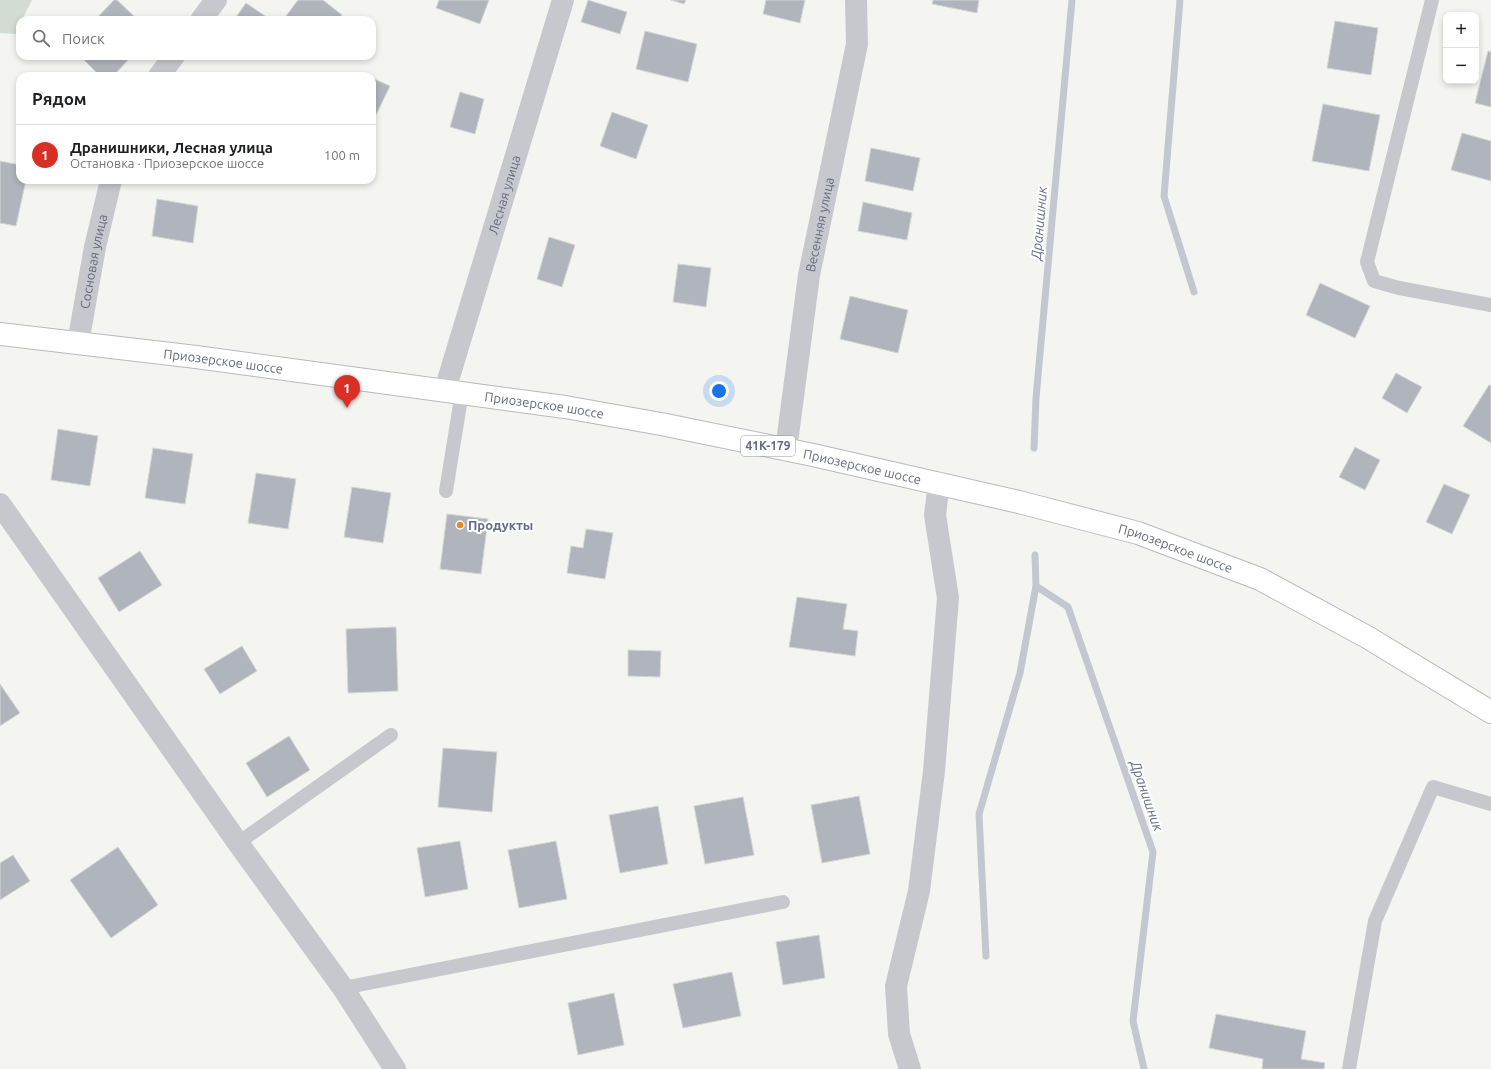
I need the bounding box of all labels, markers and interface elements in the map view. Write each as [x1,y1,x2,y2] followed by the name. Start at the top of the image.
[1443,12,1479,84] map controls
[1443,12,1479,48] button: +
[16,16,376,60] search box
[30,27,52,49] icon: search
[62,30,105,47] text: Поиск
[1443,48,1479,84] button: −
[32,89,87,108] text: Рядом
[70,139,273,156] text: Дранишники, Лесная улица
[41,148,49,162] text: 1
[324,148,360,162] text: 100 m
[485,153,523,236] street label: Лесная улица
[70,156,264,170] text: Остановка · Приозерское шоссе
[803,176,836,273] street label: Весенняя улица
[1028,185,1050,262] water label: Дранишник
[77,213,110,310] street label: Сосновая улица
[163,346,284,376] street label: Приозерское шоссе
[334,375,360,408] pin: 1
[709,381,729,401] your location
[484,389,605,421] street label: Приозерское шоссе
[741,436,795,456] road number: 41К-179
[802,446,923,487] street label: Приозерское шоссе
[468,518,533,532] place label: Продукты
[455,520,465,530] marker: Продукты
[1117,521,1235,575] street label: Приозерское шоссе
[1127,757,1167,834] water label: Дранишник

